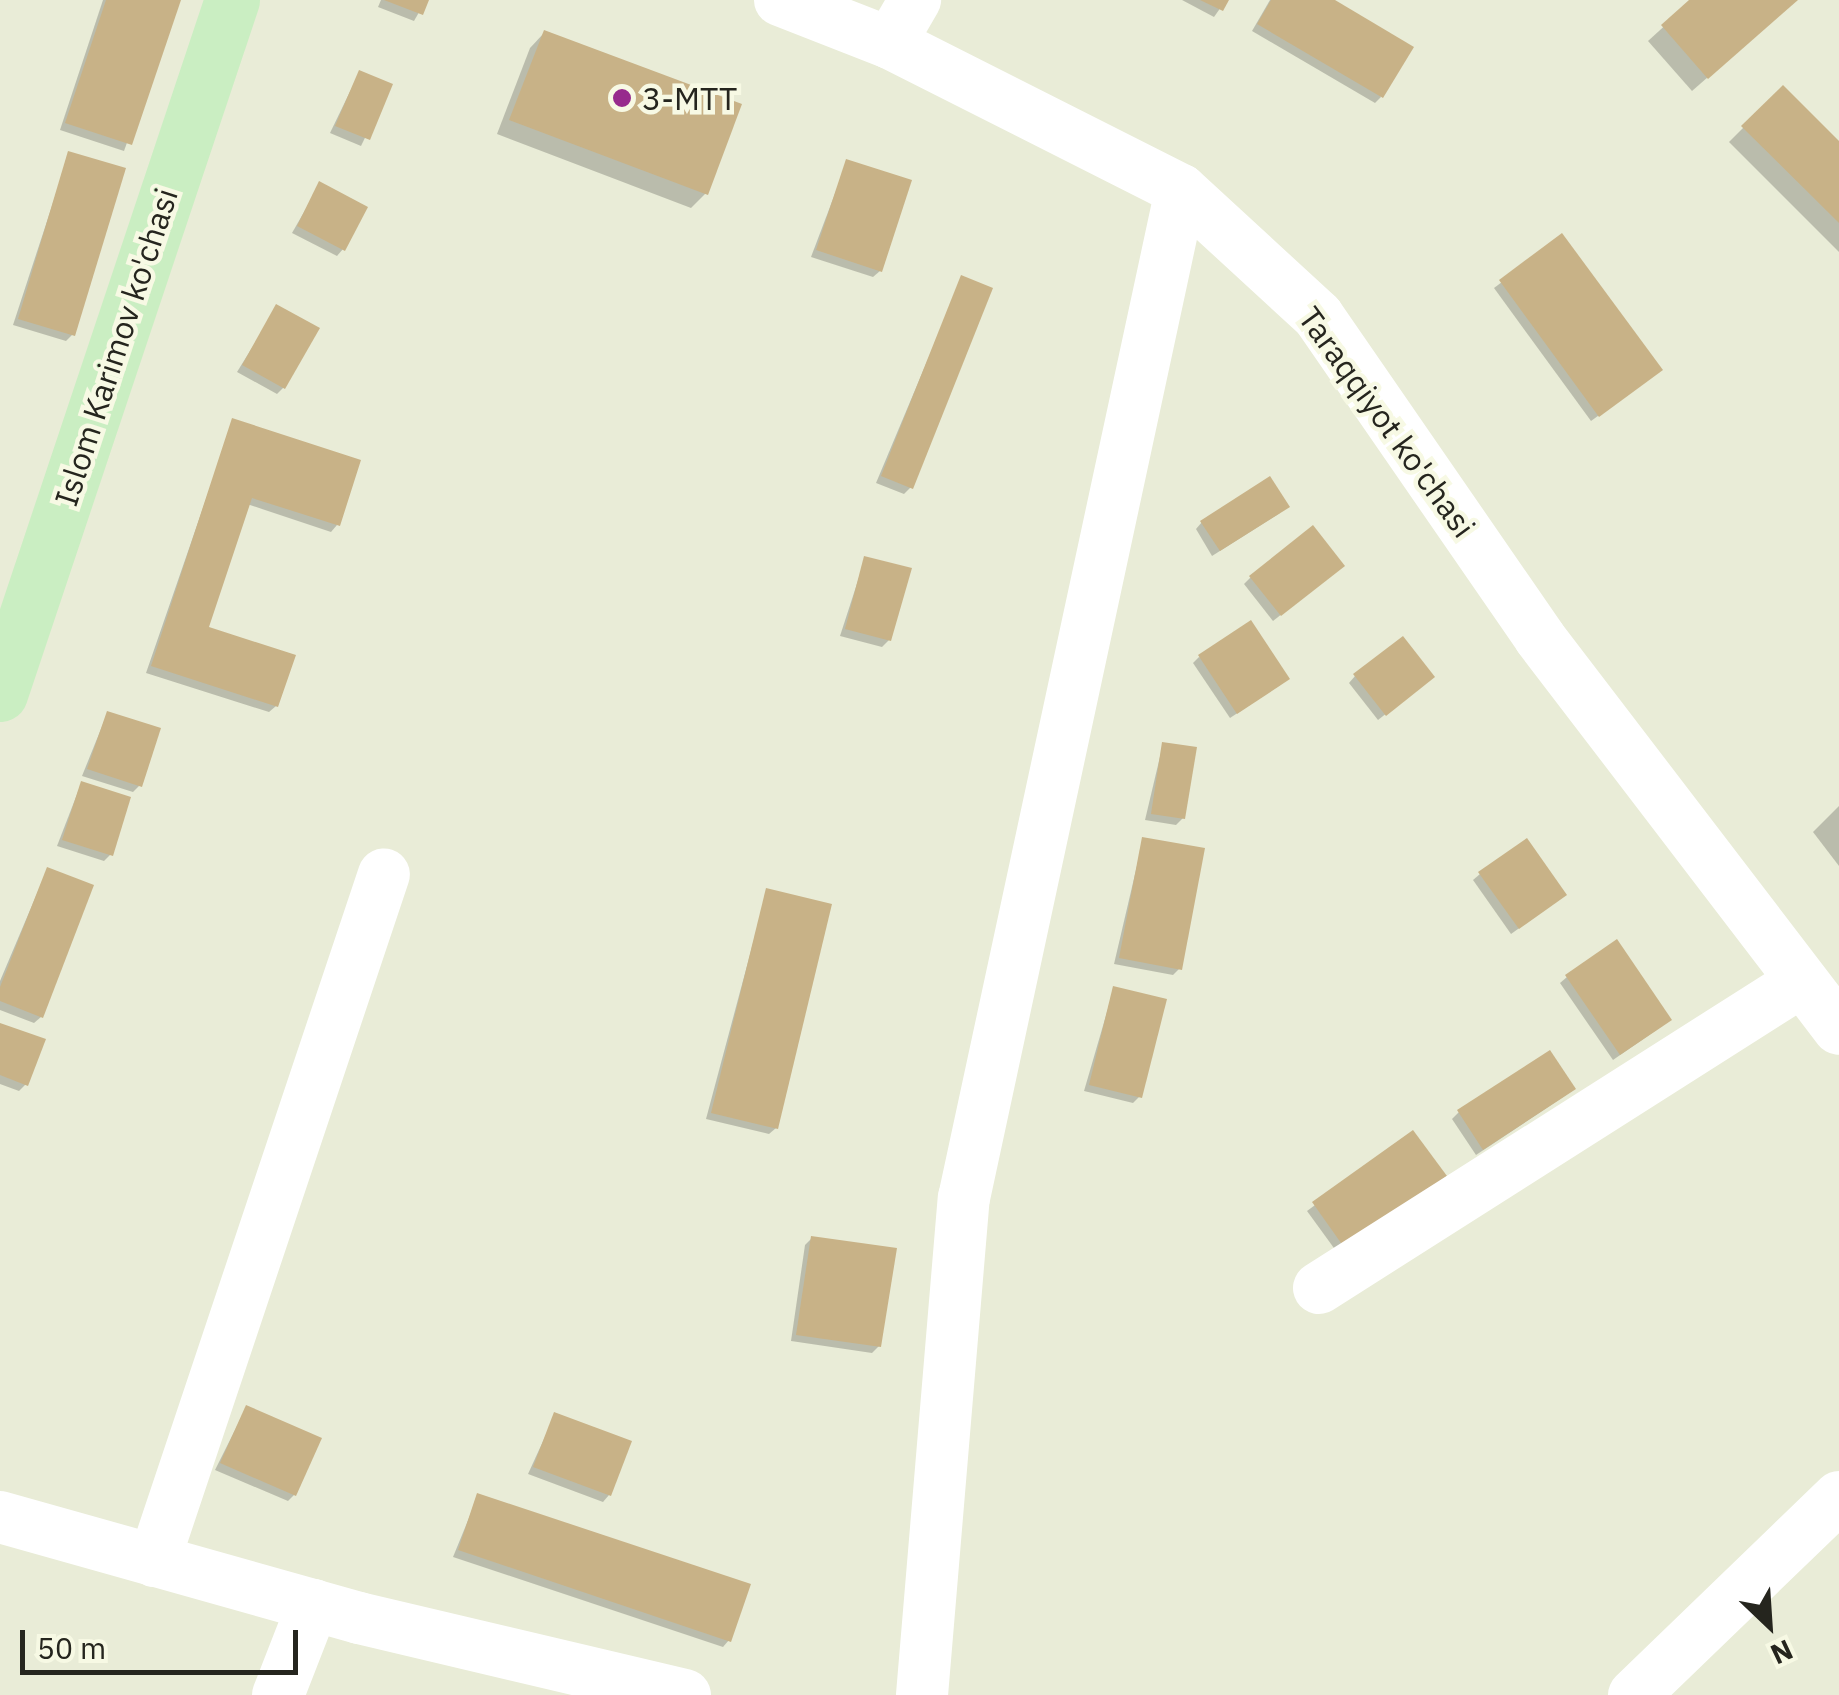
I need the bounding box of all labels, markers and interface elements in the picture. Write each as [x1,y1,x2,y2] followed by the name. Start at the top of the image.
[642,79,737,117] place label: 3-MTT
[611,87,633,109] marker: 3-MTT
[46,183,186,511] street label: Islom Karimov ko'chasi
[1291,299,1483,545] street label: Taraqqiyot ko'chasi
[1719,1575,1819,1675] north arrow
[25,1610,302,1672] scale bar
[37,1628,106,1667] text: 50 m
[1765,1632,1799,1674] text: N

